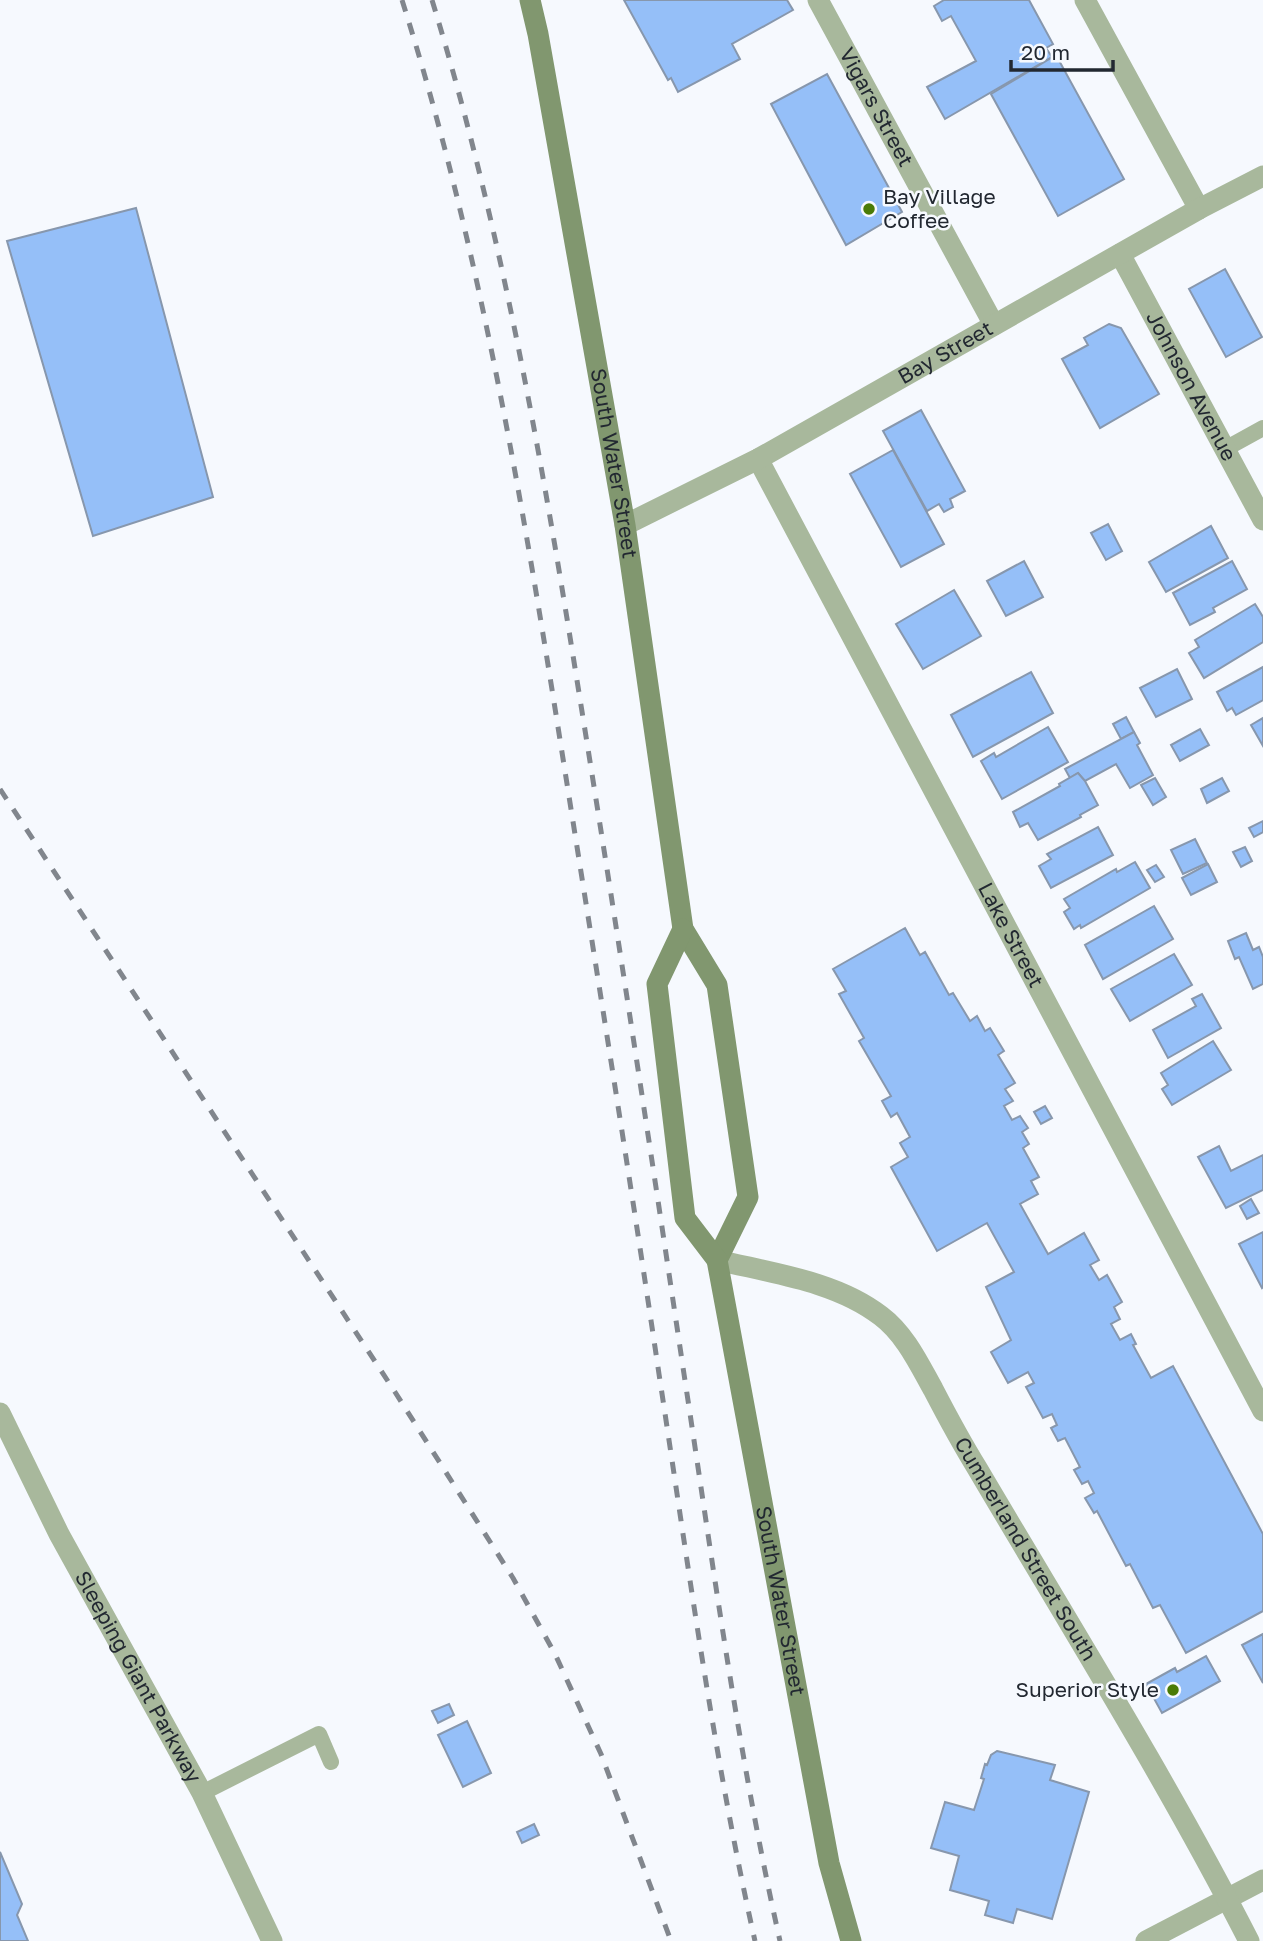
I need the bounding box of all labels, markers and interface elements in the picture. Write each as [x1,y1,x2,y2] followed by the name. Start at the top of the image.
[1011,28,1112,72] scale bar
[1021,39,1070,65] text: 20 m
[834,43,920,171] street label: Vigars Street
[883,183,996,233] place label: Bay Village Coffee
[861,201,877,217] marker: Bay Village Coffee
[1141,306,1243,465] street label: Johnson Avenue
[893,315,997,389] street label: Bay Street
[585,366,644,560] street label: South Water Street
[973,878,1050,992] street label: Lake Street
[949,1432,1103,1665] street label: Cumberland Street South
[751,1504,812,1698] street label: South Water Street
[70,1566,208,1787] street label: Sleeping Giant Parkway
[1016,1676,1159,1702] place label: Superior Style
[1165,1682,1181,1698] marker: Superior Style

